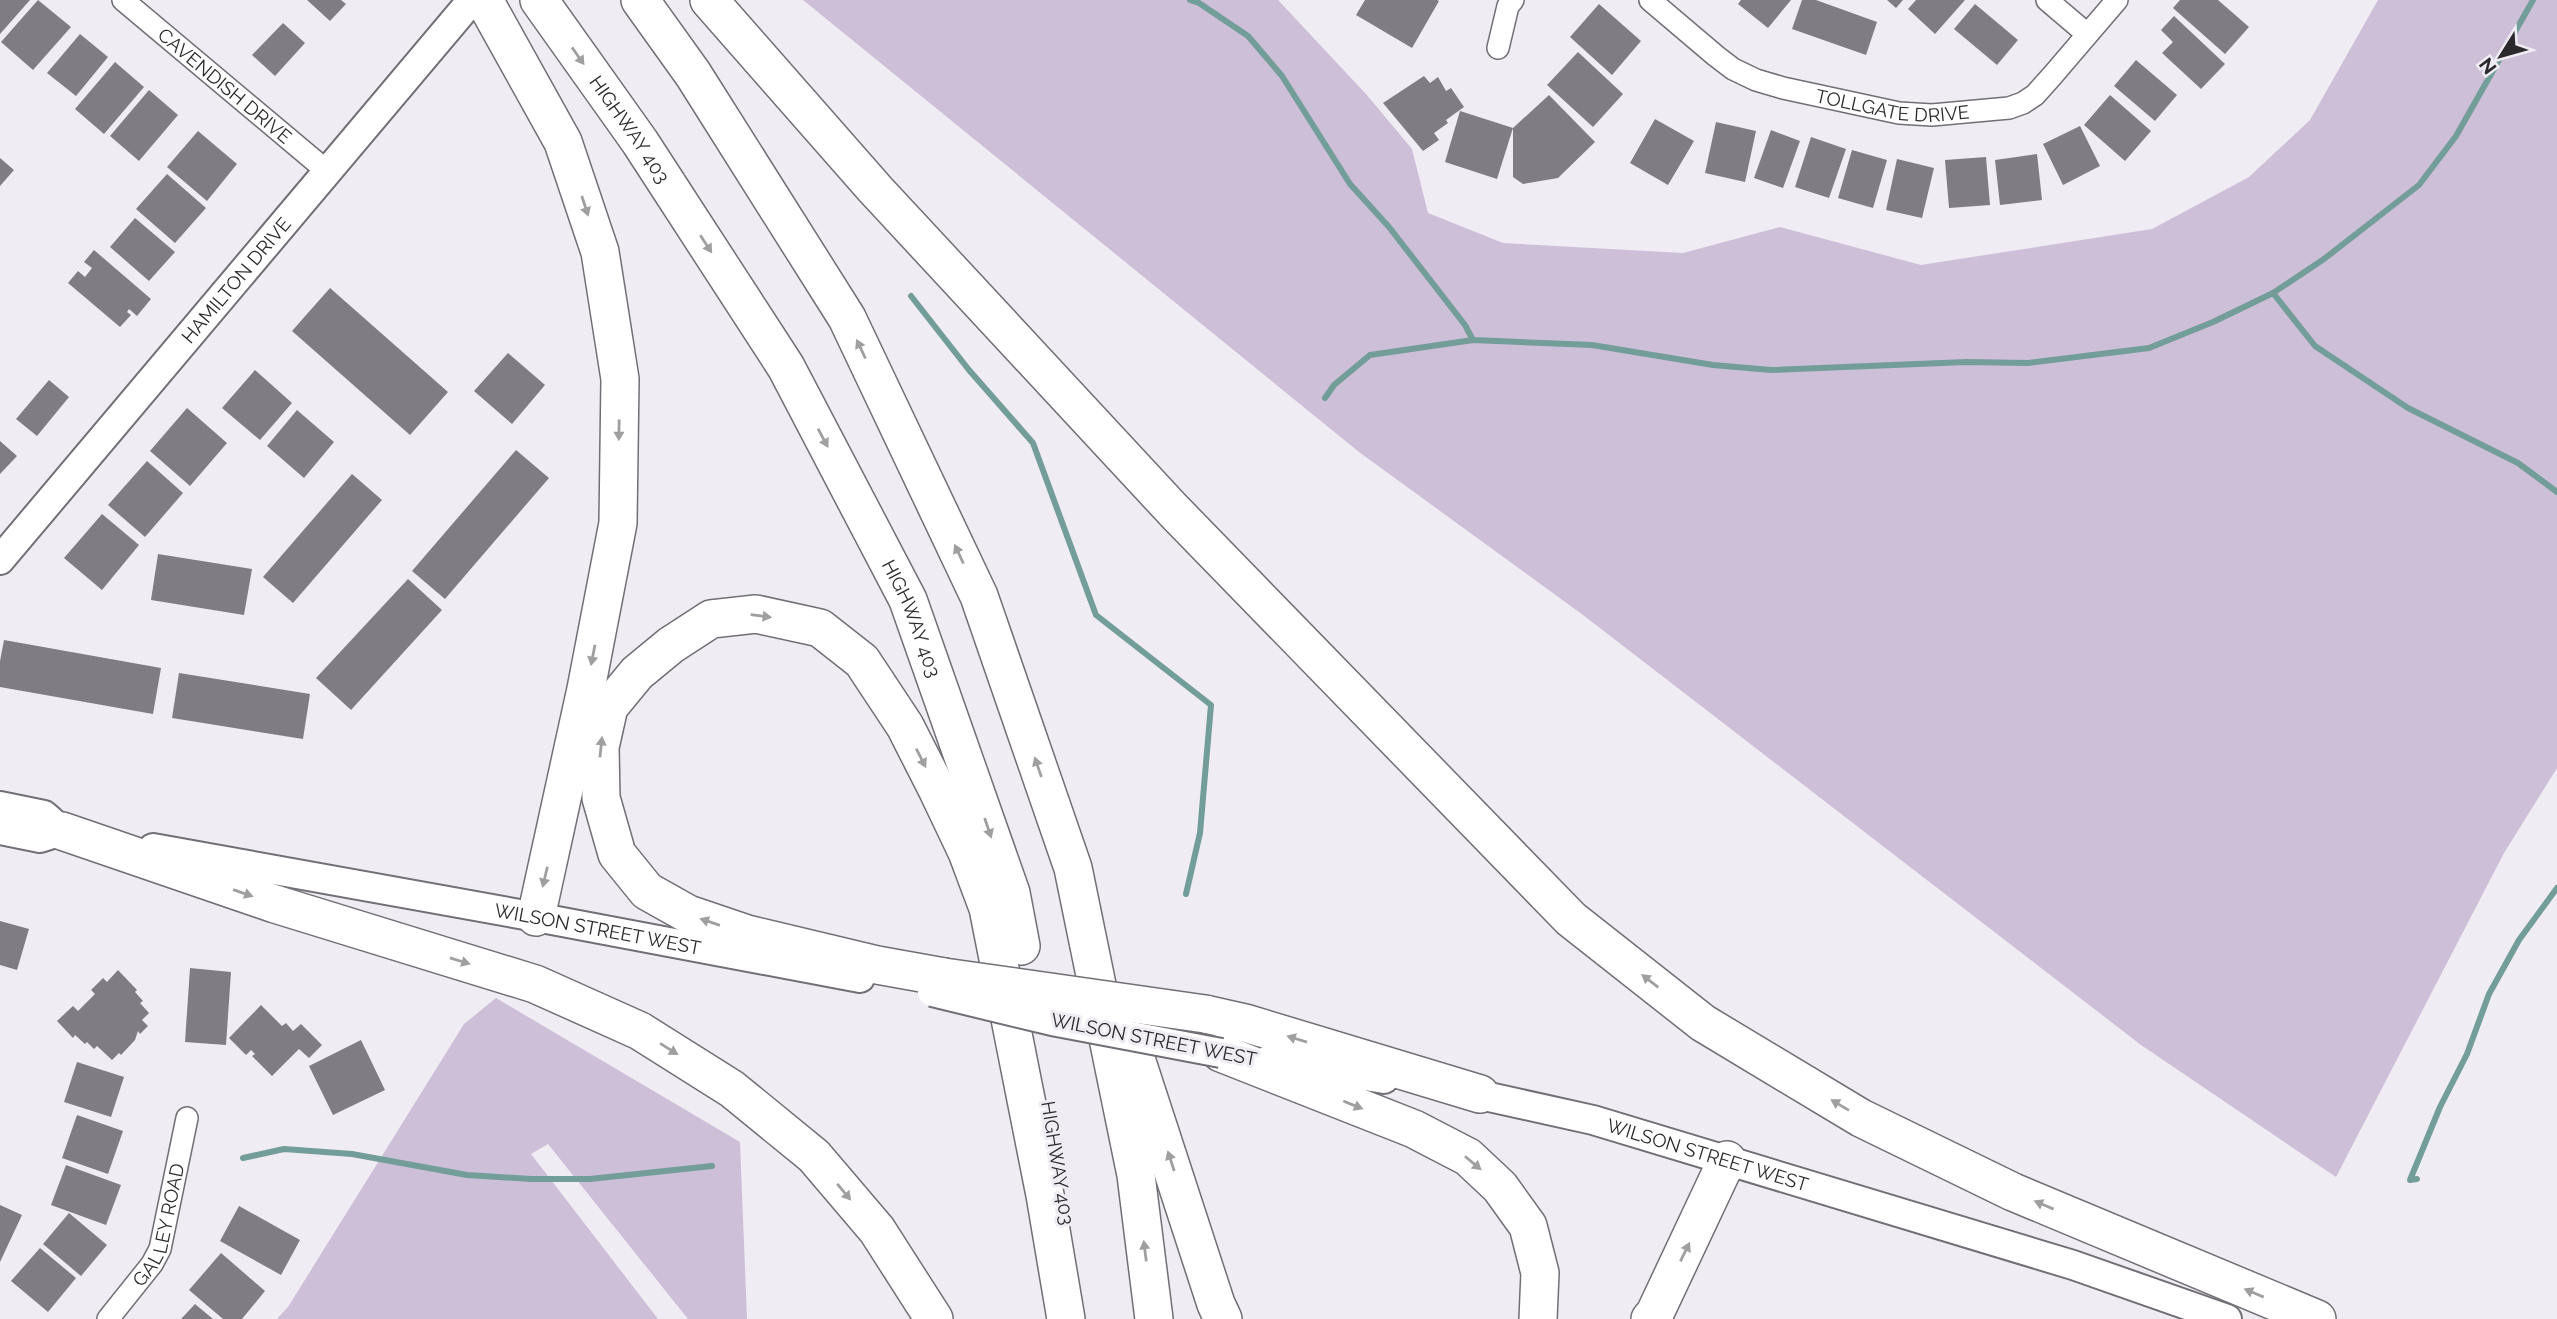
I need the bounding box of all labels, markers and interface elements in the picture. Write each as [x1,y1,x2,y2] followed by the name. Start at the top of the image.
[2466,21,2536,91] north arrow
[154,23,296,148] street label: CAVENDISH DRIVE
[571,47,585,65] one-way arrow
[2474,54,2501,79] text: N
[585,71,674,187] street label: HIGHWAY 403
[1814,84,1970,126] street label: TOLLGATE DRIVE
[580,196,591,217] one-way arrow
[177,213,295,347] street label: HAMILTON DRIVE
[699,235,713,253] one-way arrow
[856,338,867,359] one-way arrow
[613,419,625,441] one-way arrow
[817,429,829,449] one-way arrow
[954,544,965,564] one-way arrow
[878,556,945,680] street label: HIGHWAY 403
[750,610,772,621] one-way arrow
[587,644,598,666] one-way arrow
[596,736,607,758] one-way arrow
[916,748,927,768] one-way arrow
[1032,756,1043,777] one-way arrow
[983,817,994,838] one-way arrow
[539,866,550,888] one-way arrow
[232,888,253,899] one-way arrow
[493,899,703,959] street label: WILSON STREET WEST
[700,916,721,927] one-way arrow
[450,956,471,966] one-way arrow
[1641,974,1659,989] one-way arrow
[1049,1008,1259,1070] street label: WILSON STREET WEST
[1286,1033,1307,1044] one-way arrow
[659,1043,678,1056] one-way arrow
[1037,1099,1079,1227] street label: HIGHWAY 403
[1342,1099,1363,1110] one-way arrow
[1831,1099,1850,1112] one-way arrow
[1604,1114,1812,1196] street label: WILSON STREET WEST
[1165,1151,1176,1172] one-way arrow
[1465,1155,1482,1170] one-way arrow
[128,1161,188,1291] street label: GALLEY ROAD
[836,1183,851,1200] one-way arrow
[2033,1200,2054,1211] one-way arrow
[1140,1240,1151,1262] one-way arrow
[1679,1242,1690,1262] one-way arrow
[2244,1287,2264,1299] one-way arrow

